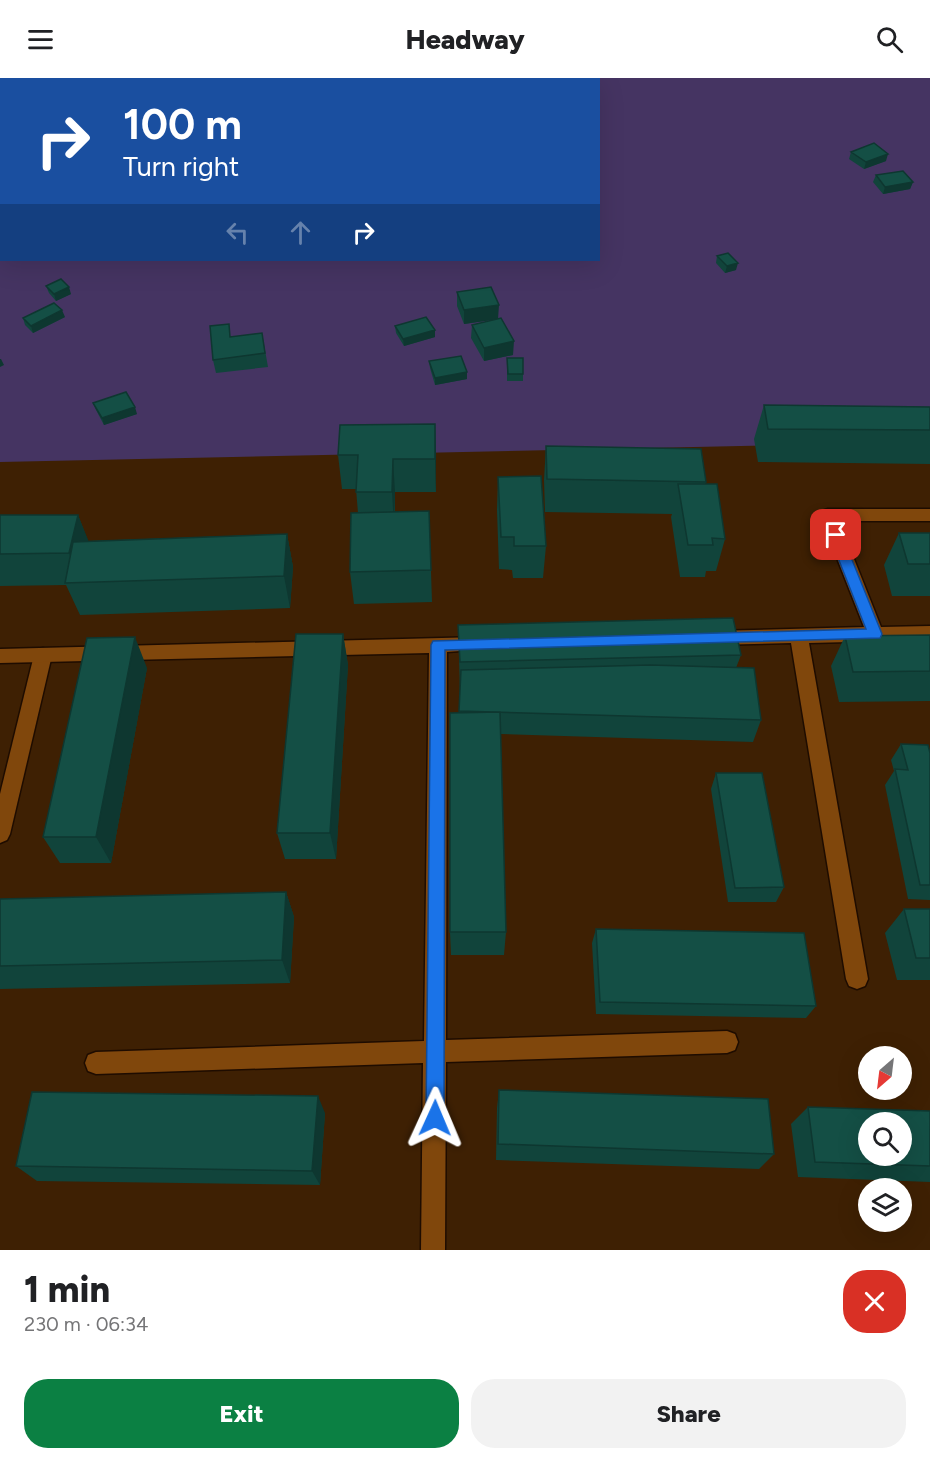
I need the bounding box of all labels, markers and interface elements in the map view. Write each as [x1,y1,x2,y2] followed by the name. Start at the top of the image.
[24,23,57,56] icon: menu
[405,23,525,56] text: Headway
[873,23,906,56] icon: search
[123,99,242,150] text: 100 m
[24,102,102,180] icon: right
[123,150,239,183] text: Turn right
[221,216,254,249] icon: left
[284,216,317,249] icon: ahead
[347,216,380,249] icon: right
[810,509,861,560] pin
[819,518,852,551] icon: arrive
[858,1046,912,1100] north arrow
[858,1046,912,1232] map controls
[403,1086,467,1150] position arrow
[858,1112,912,1166] button: search
[858,1178,912,1232] button: layers
[24,1268,110,1311] text: 1 min
[843,1270,906,1333] button: close
[24,1312,148,1336] text: 230 m · 06:34
[24,1379,459,1448] button: Exit
[471,1379,906,1448] button: Share

